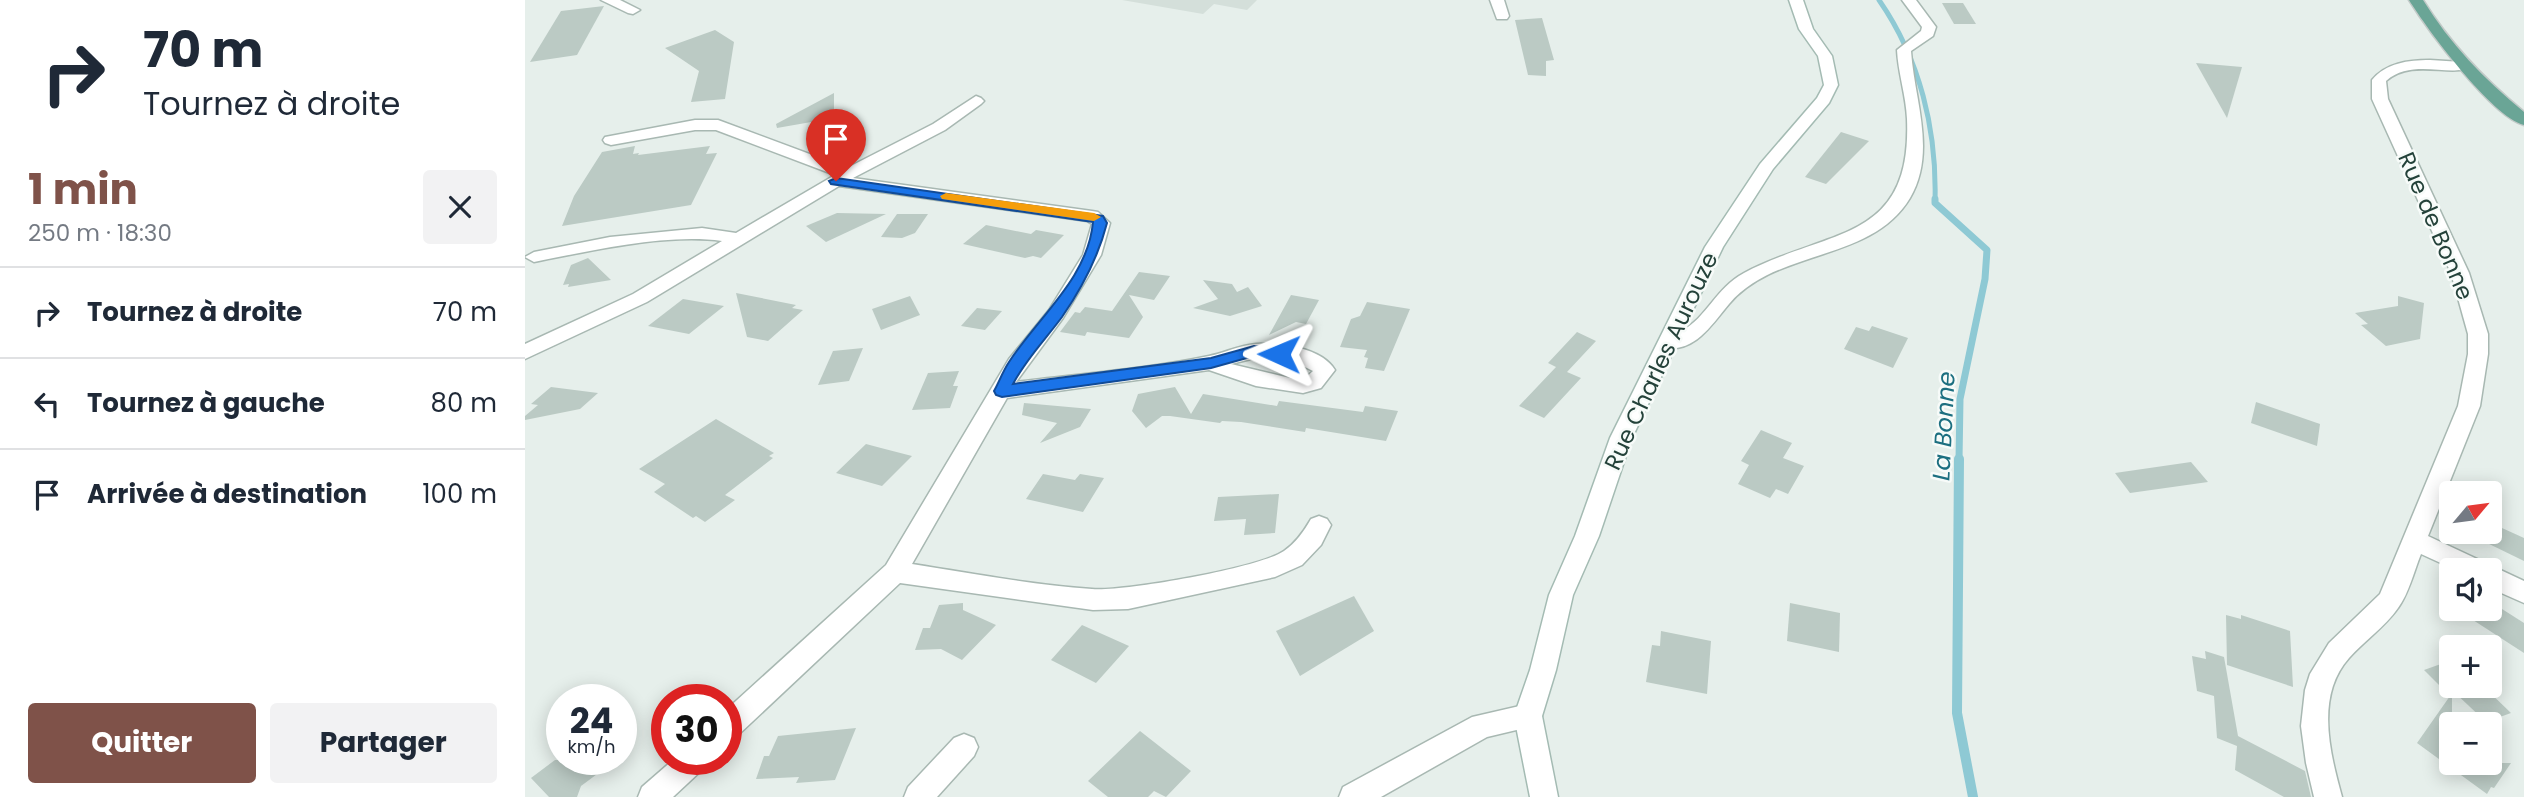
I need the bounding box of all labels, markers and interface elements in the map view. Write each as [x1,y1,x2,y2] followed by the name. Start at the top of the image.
[143,16,263,84] text: 70 m
[28,28,119,119] icon: right
[143,81,400,126] text: Tournez à droite
[806,109,866,181] pin
[817,120,855,158] icon: arrive
[2390,147,2482,305] street label: Rue de Bonne
[28,160,138,219] text: 1 min
[423,170,497,244] button: close
[28,217,172,249] text: 250 m · 18:30
[1596,247,1726,475] street label: Rue Charles Aurouze
[28,294,66,332] icon: right
[87,294,302,330] text: Tournez à droite
[433,294,497,330] text: 70 m
[1242,317,1316,391] position arrow
[1924,370,1963,481] water label: La Bonne
[28,385,66,423] icon: left
[87,385,325,421] text: Tournez à gauche
[431,385,497,421] text: 80 m
[28,476,66,514] icon: arrive
[87,476,367,512] text: Arrivée à destination
[422,476,497,512] text: 100 m
[2439,481,2503,544] north arrow
[2439,481,2502,775] map controls
[2439,558,2502,621] button: sound
[2439,635,2502,698] button: +
[651,684,742,775] speed limit sign: 30
[570,696,613,745] text: 24
[28,703,256,783] button: Quitter
[270,703,497,783] button: Partager
[2439,712,2502,775] button: −
[568,734,615,759] text: km/h

